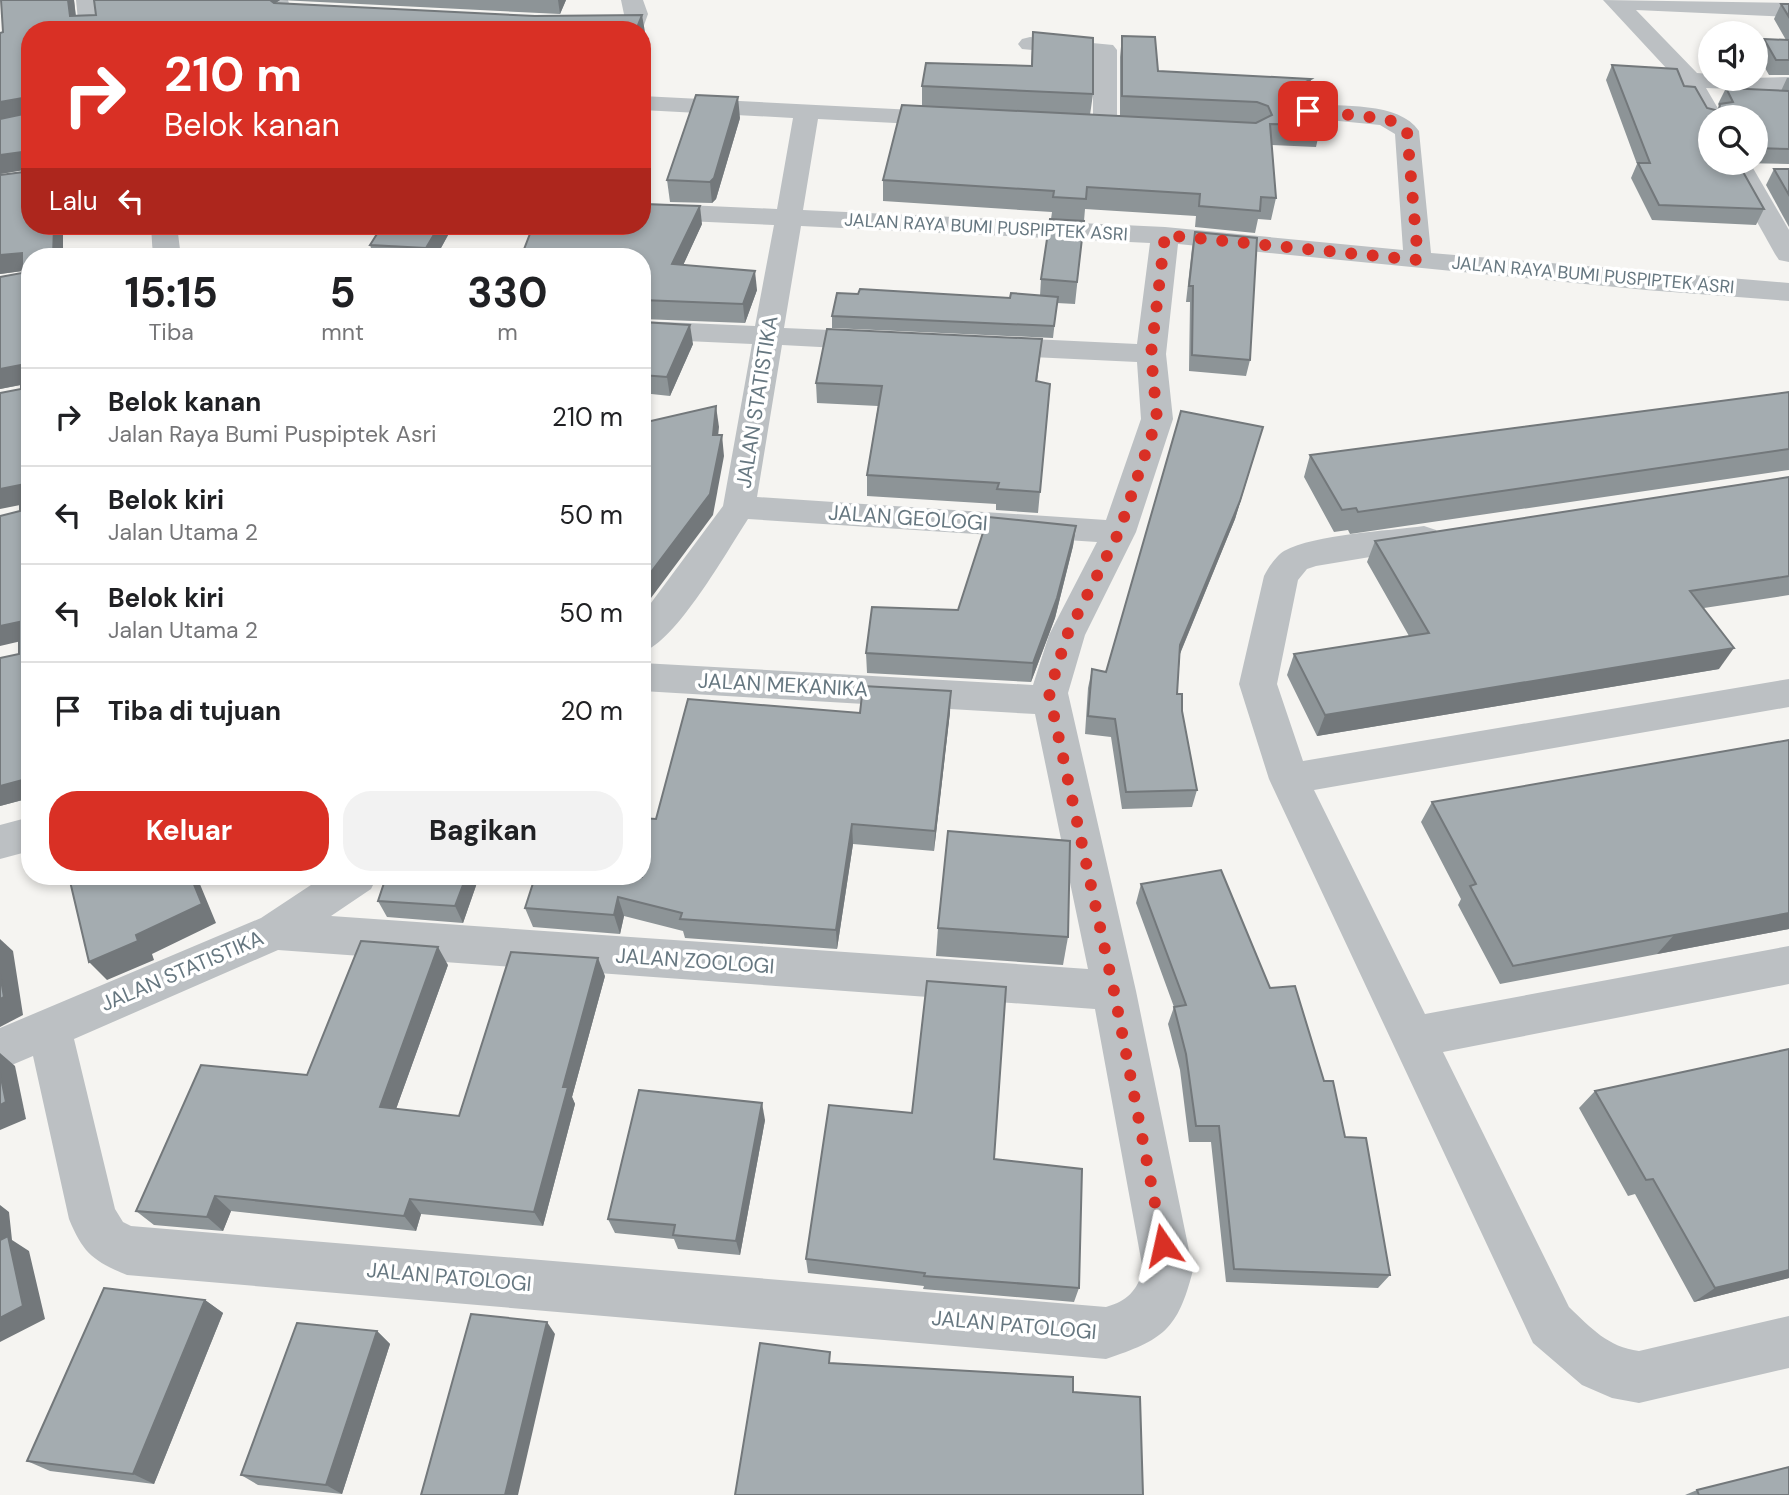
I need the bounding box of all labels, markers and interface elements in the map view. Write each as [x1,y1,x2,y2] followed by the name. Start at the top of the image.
[1698,21,1768,175] map controls
[1698,21,1768,91] button: sound
[164,42,302,106] text: 210 m
[49,49,140,140] icon: right
[1278,81,1338,141] pin
[1289,92,1327,130] icon: arrive
[164,104,340,146] text: Belok kanan
[1698,105,1768,175] button: search
[112,182,150,220] icon: left
[49,184,98,218] text: Lalu
[844,208,1128,246] street label: JALAN RAYA BUMI PUSPIPTEK ASRI
[1451,251,1735,299] street label: JALAN RAYA BUMI PUSPIPTEK ASRI
[124,265,218,320] text: 15:15
[330,265,356,320] text: 5
[467,265,548,320] text: 330
[730,314,784,490] street label: JALAN STATISTIKA
[148,317,194,347] text: Tiba
[321,317,364,347] text: mnt
[497,317,518,347] text: m
[108,385,261,419] text: Belok kanan
[49,398,87,436] icon: right
[552,400,623,434] text: 210 m
[108,419,437,449] text: Jalan Raya Bumi Puspiptek Asri
[108,483,224,517] text: Belok kiri
[49,496,87,534] icon: left
[559,498,623,532] text: 50 m
[827,498,989,538] street label: JALAN GEOLOGI
[108,517,258,547] text: Jalan Utama 2
[108,581,224,615] text: Belok kiri
[49,594,87,632] icon: left
[559,596,623,630] text: 50 m
[108,615,258,645] text: Jalan Utama 2
[697,667,869,703] street label: JALAN MEKANIKA
[49,692,87,730] icon: arrive
[108,694,281,728] text: Tiba di tujuan
[560,694,623,728] text: 20 m
[49,791,329,871] button: Keluar
[343,791,623,871] button: Bagikan
[96,924,268,1018] street label: JALAN STATISTIKA
[615,941,775,981] street label: JALAN ZOOLOGI
[1126,1208,1200,1282] position arrow
[365,1256,533,1298] street label: JALAN PATOLOGI
[930,1304,1098,1346] street label: JALAN PATOLOGI

